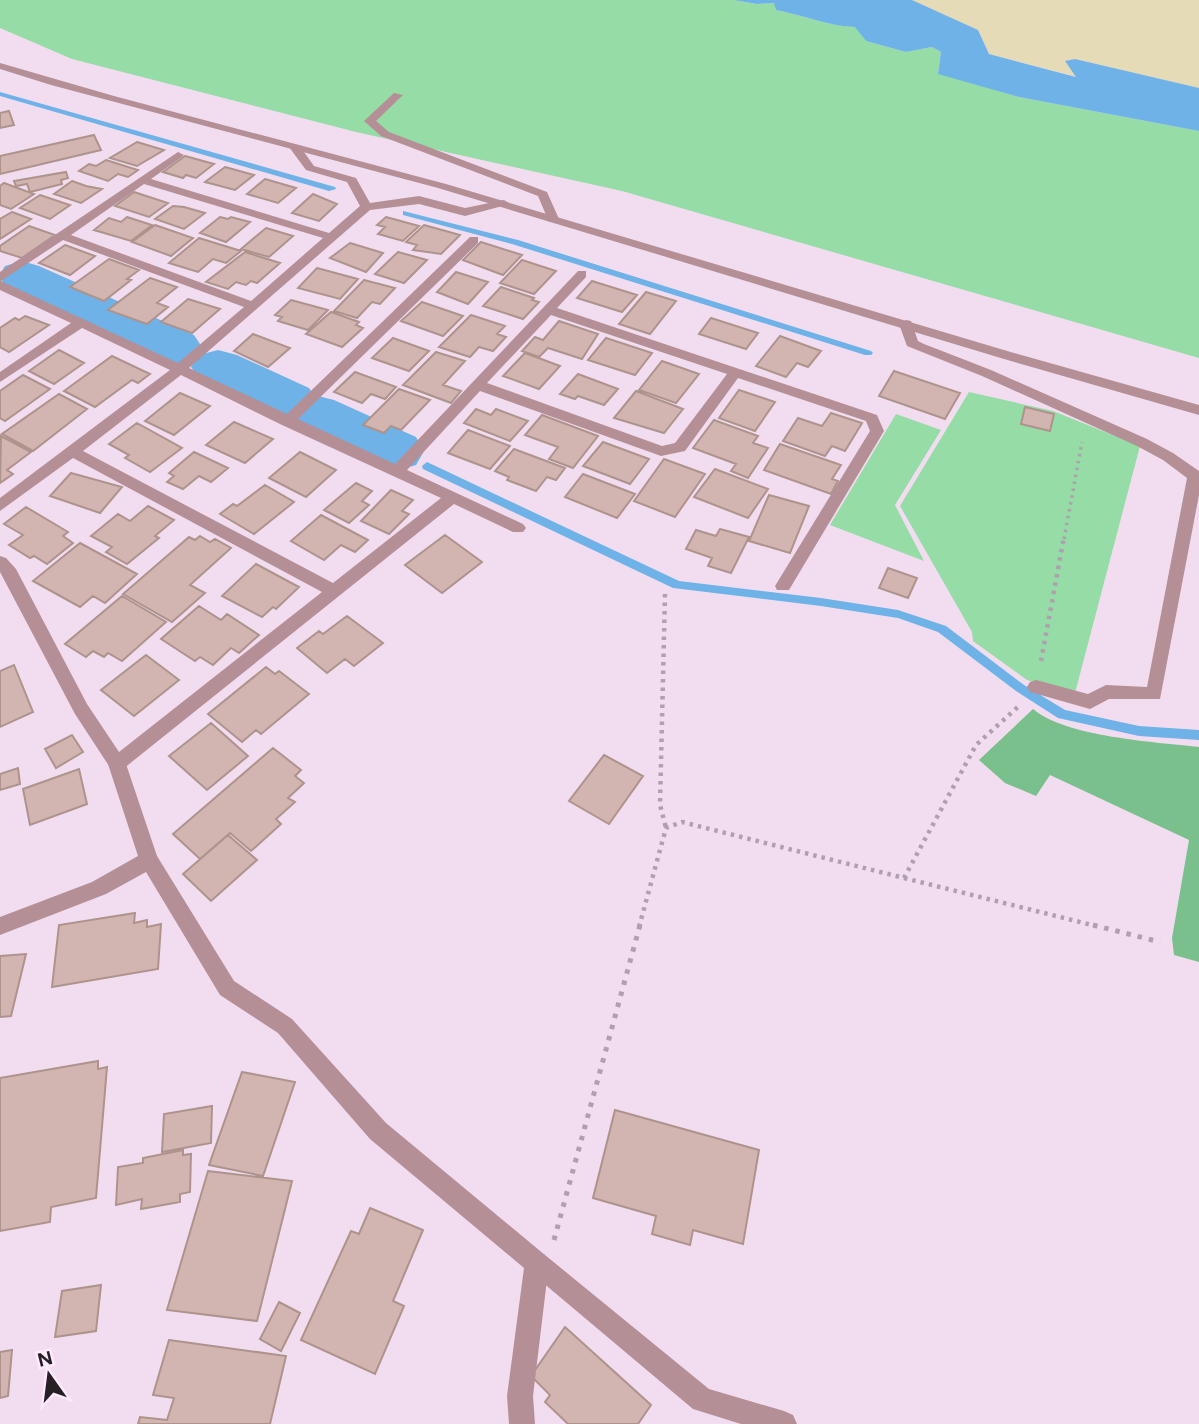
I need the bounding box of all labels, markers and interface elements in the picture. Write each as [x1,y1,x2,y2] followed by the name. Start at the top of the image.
[14,1340,84,1410] north arrow
[35,1346,55,1372] text: N

